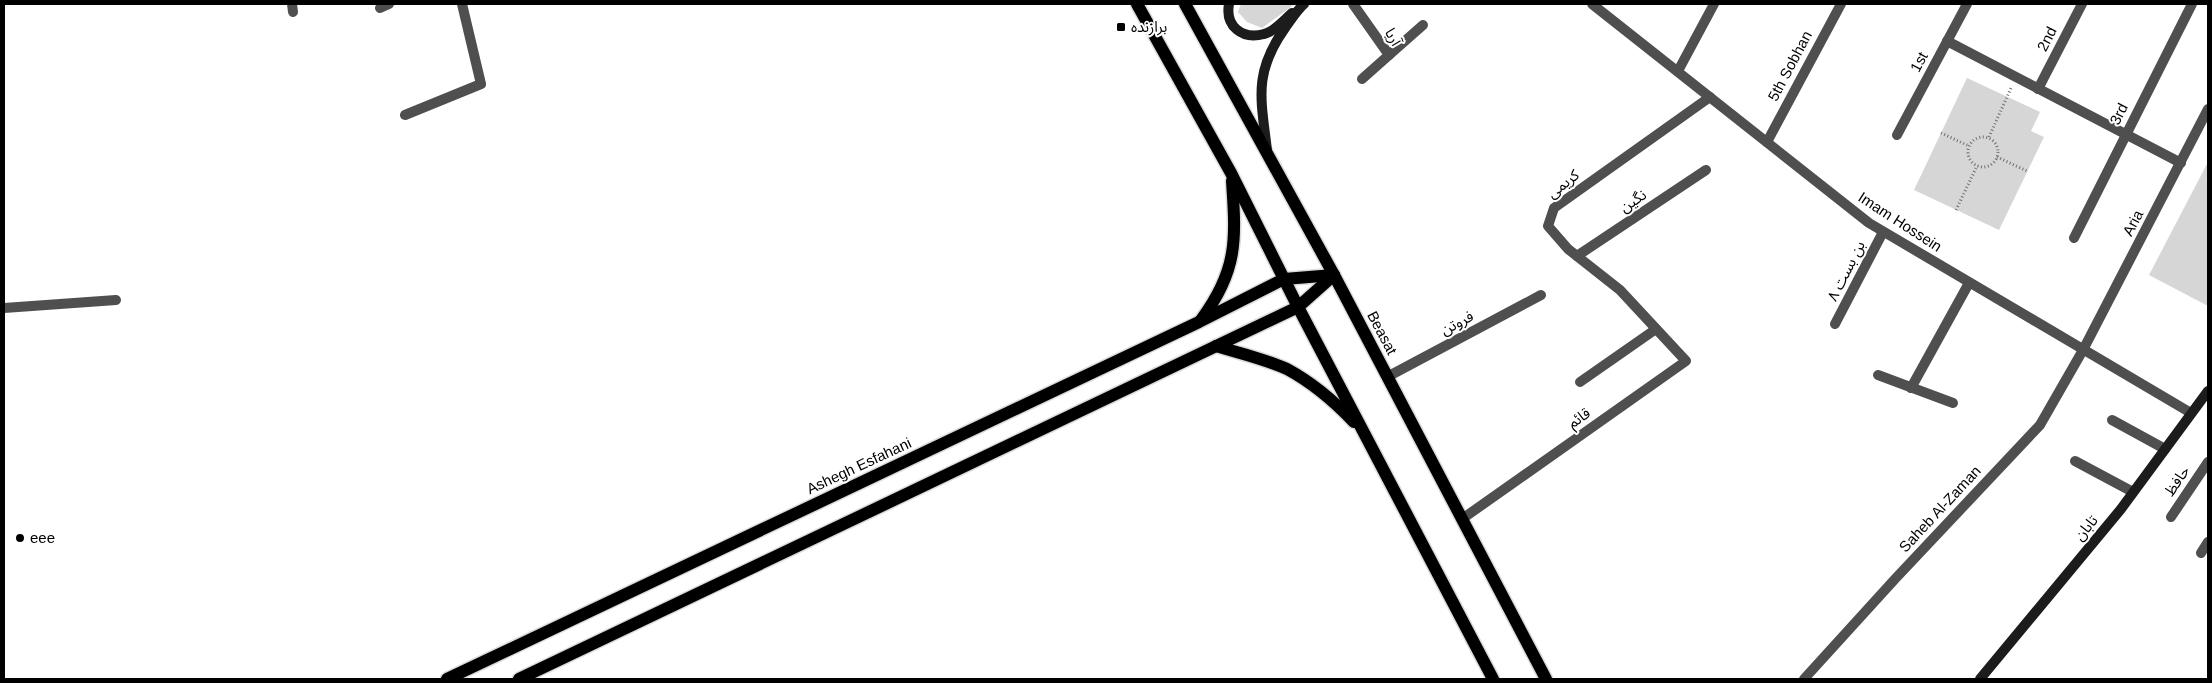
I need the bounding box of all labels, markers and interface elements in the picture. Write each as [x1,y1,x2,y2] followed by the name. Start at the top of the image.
[1131,18,1167,36] place label: برازنده
[1115,21,1127,33] marker: برازنده
[2033,24,2060,54] street label: 2nd
[1381,25,1405,50] street label: آریا
[1764,28,1815,104] street label: 5th Sobhan
[1906,48,1931,75] street label: 1st
[2106,100,2131,127] street label: 3rd
[1543,165,1583,202] street label: کریمی
[1616,186,1650,216] street label: نگین
[1855,188,1945,255] street label: Imam Hossein
[2119,206,2147,239] street label: Aria
[1823,238,1869,304] street label: بن بست ۸
[1437,307,1477,339] street label: فروتن
[1364,308,1401,358] street label: Beasat
[1564,404,1595,434] street label: قائم
[804,434,914,497] street label: Ashegh Esfahani
[1895,462,1984,555] street label: Saheb Al-Zaman
[2160,462,2193,499] street label: حافظ
[2070,512,2102,544] street label: تابان
[30,529,55,546] place label: eee
[14,532,26,544] marker: eee

